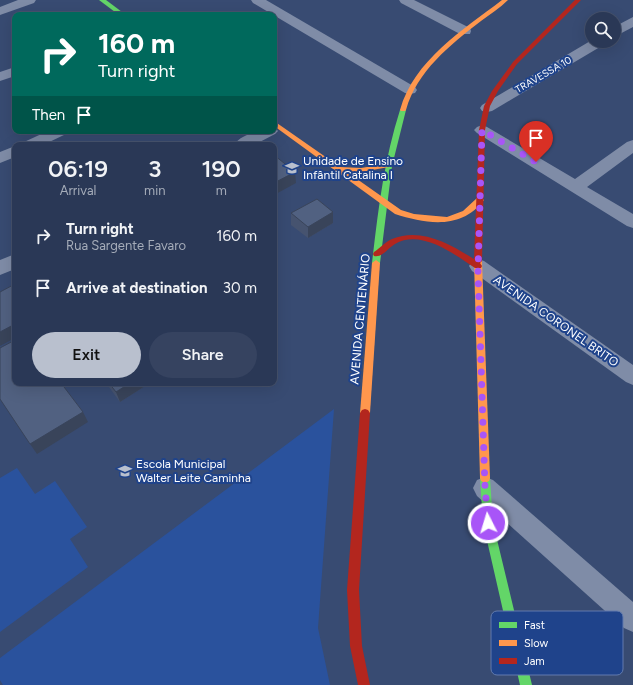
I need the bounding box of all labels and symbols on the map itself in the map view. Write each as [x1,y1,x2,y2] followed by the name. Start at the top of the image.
[513,53,574,96] street label: TRAVESSA 10
[519,121,553,162] pin
[303,154,403,182] place label: Unidade de Ensino Infântil Catalina I
[284,160,300,176] school or university icon: Unidade de Ensino Infântil Catalina I
[347,253,373,385] street label: AVENIDA CENTENÁRIO
[491,272,621,370] street label: AVENIDA CORONEL BRITO
[136,457,251,485] place label: Escola Municipal Walter Leite Caminha
[117,463,133,479] school or university icon: Escola Municipal Walter Leite Caminha
[467,502,509,544] position arrow
[491,611,623,675] legend
[524,619,545,632] text: Fast
[524,637,548,650] text: Slow
[524,655,545,668] text: Jam

